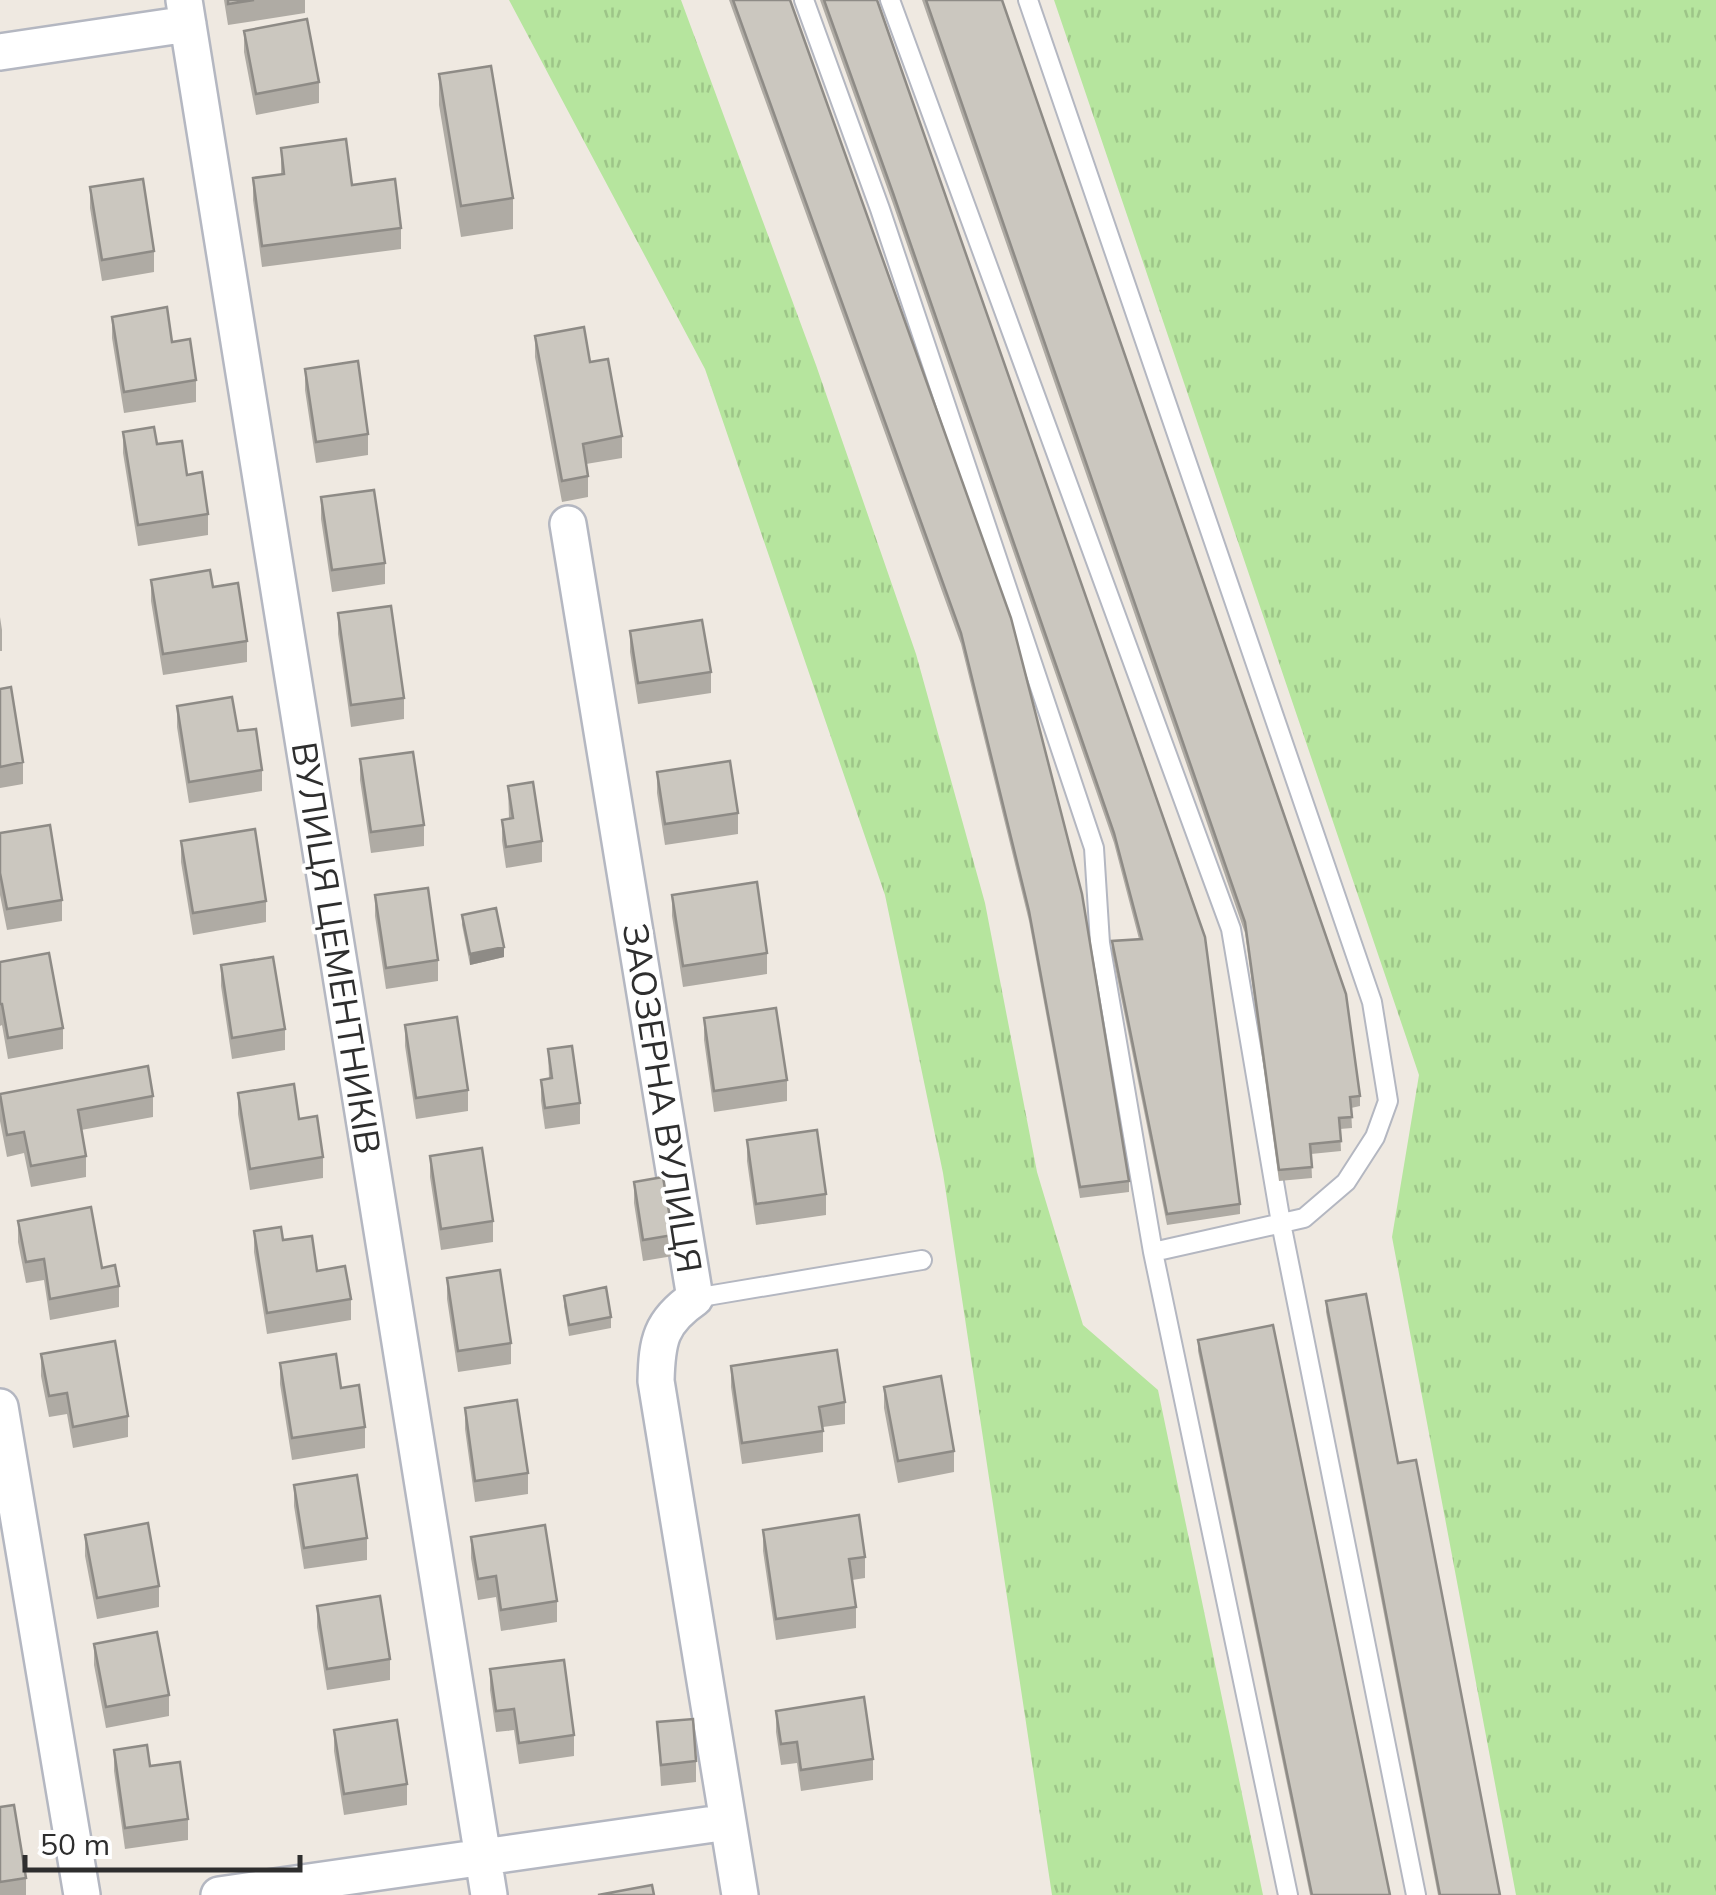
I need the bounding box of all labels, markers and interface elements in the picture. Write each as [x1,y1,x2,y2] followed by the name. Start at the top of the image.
[283,739,391,1157] street label: ВУЛИЦЯ ЦЕМЕНТНИКІВ
[614,920,712,1276] street label: ЗАОЗЕРНА ВУЛИЦЯ
[25,1810,300,1872] scale bar
[40,1825,110,1863] text: 50 m

